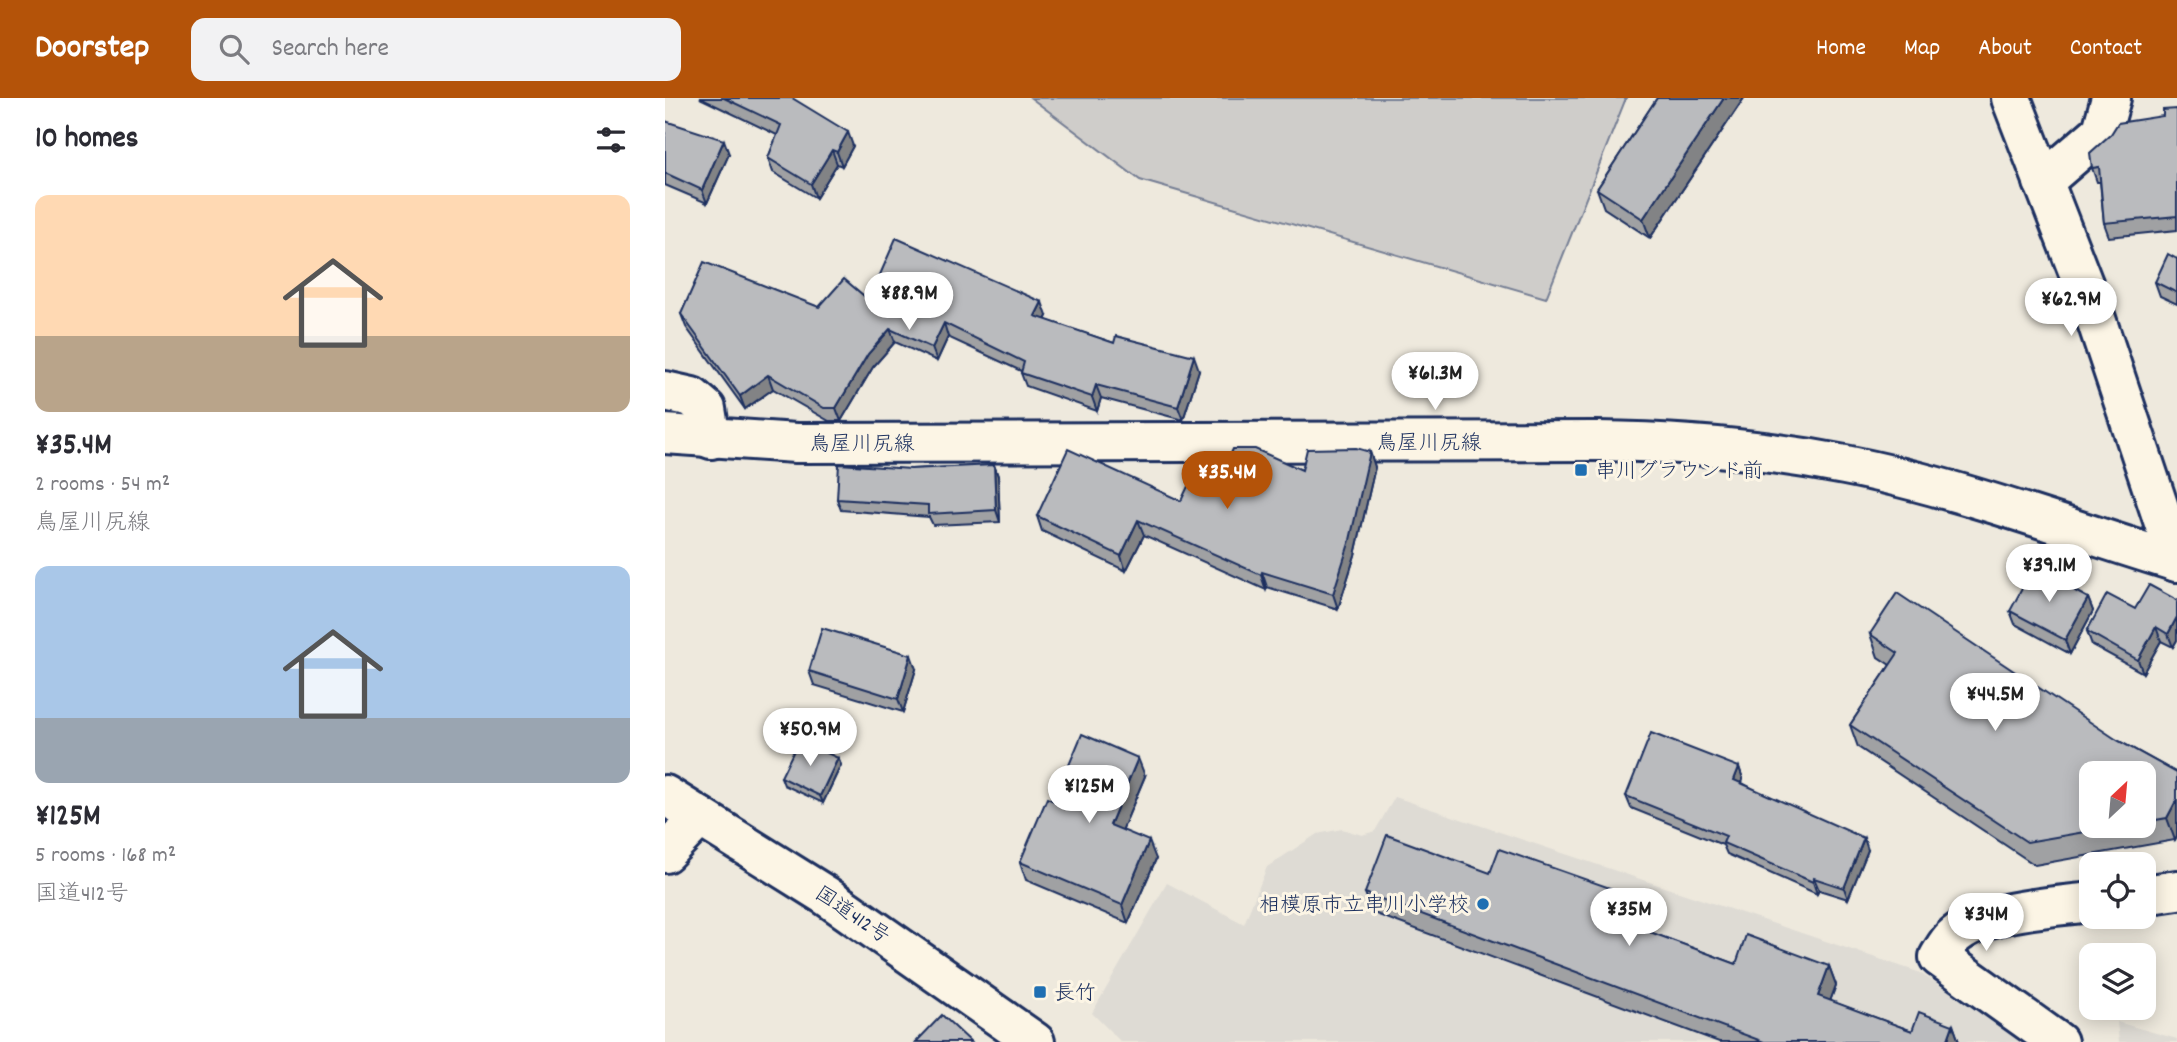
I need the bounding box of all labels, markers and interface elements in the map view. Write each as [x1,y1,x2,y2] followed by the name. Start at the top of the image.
[191,18,681,81] search box
[35,26,149,73] text: Doorstep
[215,30,253,68] icon: search
[271,31,389,68] text: Search here
[1816,32,1866,66] text: Home
[1904,32,1940,66] text: Map
[1978,32,2032,66] text: About
[2070,32,2142,66] text: Contact
[35,119,138,162] text: 10 homes
[592,121,630,159] icon: filters
[270,240,396,366] icon: home
[852,272,966,332] pin: ¥88.9M
[880,278,938,311] text: ¥88.9M
[2014,278,2128,338] pin: ¥62.9M
[2041,284,2101,317] text: ¥62.9M
[1378,352,1492,412] pin: ¥61.3M
[1408,358,1462,391] text: ¥61.3M
[35,426,112,469] text: ¥35.4M
[1377,430,1482,460] street label: 鳥屋川尻線
[810,431,915,461] street label: 鳥屋川尻線
[1170,452,1284,511] pin: ¥35.4M
[1198,457,1256,490] text: ¥35.4M
[1595,458,1763,488] place label: 串川グラウンド前
[1573,462,1589,478] marker: 串川グラウンド前
[35,469,170,502] text: 2 rooms · 54 m²
[35,508,150,541] text: 鳥屋川尻線
[1992,545,2106,604] pin: ¥39.1M
[2022,550,2076,583] text: ¥39.1M
[270,611,396,737] icon: home
[1938,674,2052,733] pin: ¥44.5M
[1966,679,2024,712] text: ¥44.5M
[753,708,867,768] pin: ¥50.9M
[779,714,841,747] text: ¥50.9M
[2079,761,2156,838] north arrow
[2079,761,2156,1020] map controls
[1040,766,1138,825] pin: ¥125M
[1064,771,1114,804] text: ¥125M
[35,797,101,840] text: ¥125M
[35,840,176,873] text: 5 rooms · 168 m²
[2079,852,2156,929] button: locate
[35,879,129,912] text: 国道412号
[807,880,895,953] street label: 国道412号
[1588,888,1670,948] pin: ¥35M
[1259,892,1469,922] place label: 相模原市立串川小学校
[1606,894,1652,927] text: ¥35M
[1945,894,2027,953] pin: ¥34M
[1475,896,1491,912] marker: 相模原市立串川小学校
[1964,899,2008,932] text: ¥34M
[2079,943,2156,1020] button: layers
[1054,980,1096,1010] place label: 長竹
[1032,984,1048,1000] marker: 長竹

